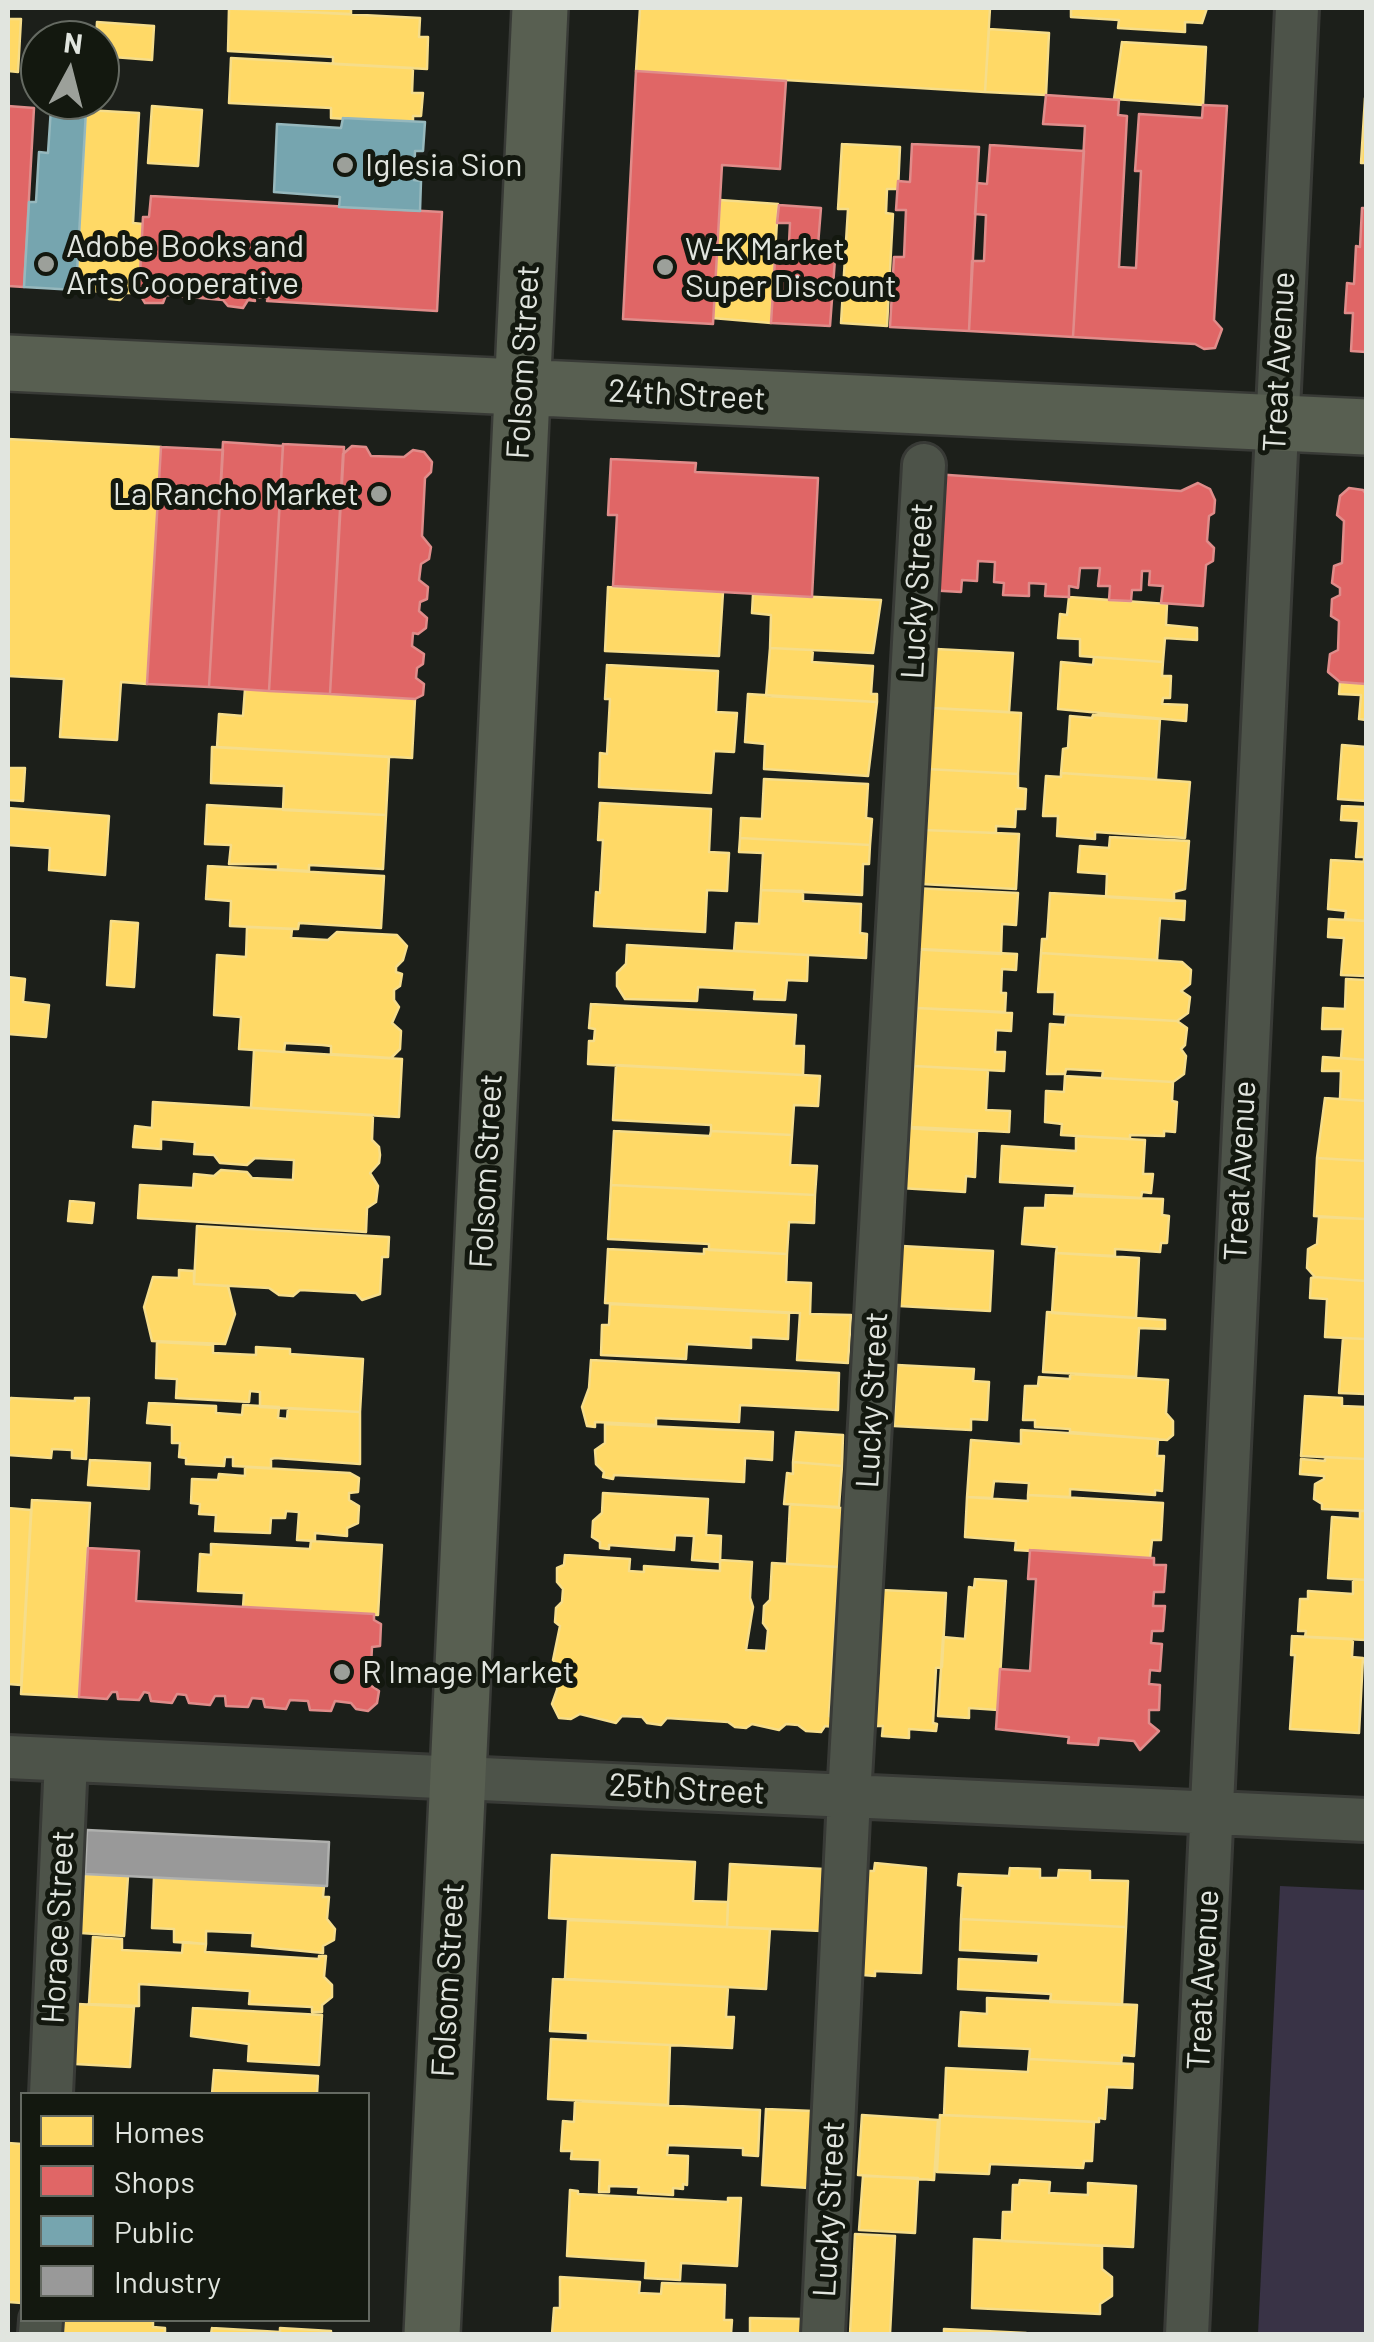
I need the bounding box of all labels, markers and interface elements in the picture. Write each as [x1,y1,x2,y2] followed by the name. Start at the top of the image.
[20,20,120,120] north arrow
[62,24,85,60] text: N
[365,146,522,184] place label: Iglesia Sion
[334,154,356,176] marker: Iglesia Sion
[66,227,304,302] place label: Adobe Books and Arts Cooperative
[685,230,897,305] place label: W-K Market Super Discount
[35,253,57,275] marker: Adobe Books and Arts Cooperative
[654,256,676,278] marker: W-K Market Super Discount
[499,264,547,460] street label: Folsom Street
[1255,271,1303,453] street label: Treat Avenue
[607,372,767,418] street label: 24th Street
[113,475,359,513] place label: La Rancho Market
[368,483,390,505] marker: La Rancho Market
[893,502,941,680] street label: Lucky Street
[462,1073,510,1269] street label: Folsom Street
[1216,1080,1264,1262] street label: Treat Avenue
[848,1311,896,1489] street label: Lucky Street
[362,1653,574,1691] place label: R Image Market
[331,1661,353,1683] marker: R Image Market
[608,1766,766,1812] street label: 25th Street
[34,1829,82,2025] street label: Horace Street
[424,1882,472,2078] street label: Folsom Street
[1179,1889,1227,2071] street label: Treat Avenue
[20,2092,370,2322] legend
[114,2113,205,2149] text: Homes
[805,2120,853,2298] street label: Lucky Street
[114,2163,195,2199] text: Shops
[114,2213,194,2249] text: Public
[114,2263,221,2299] text: Industry

